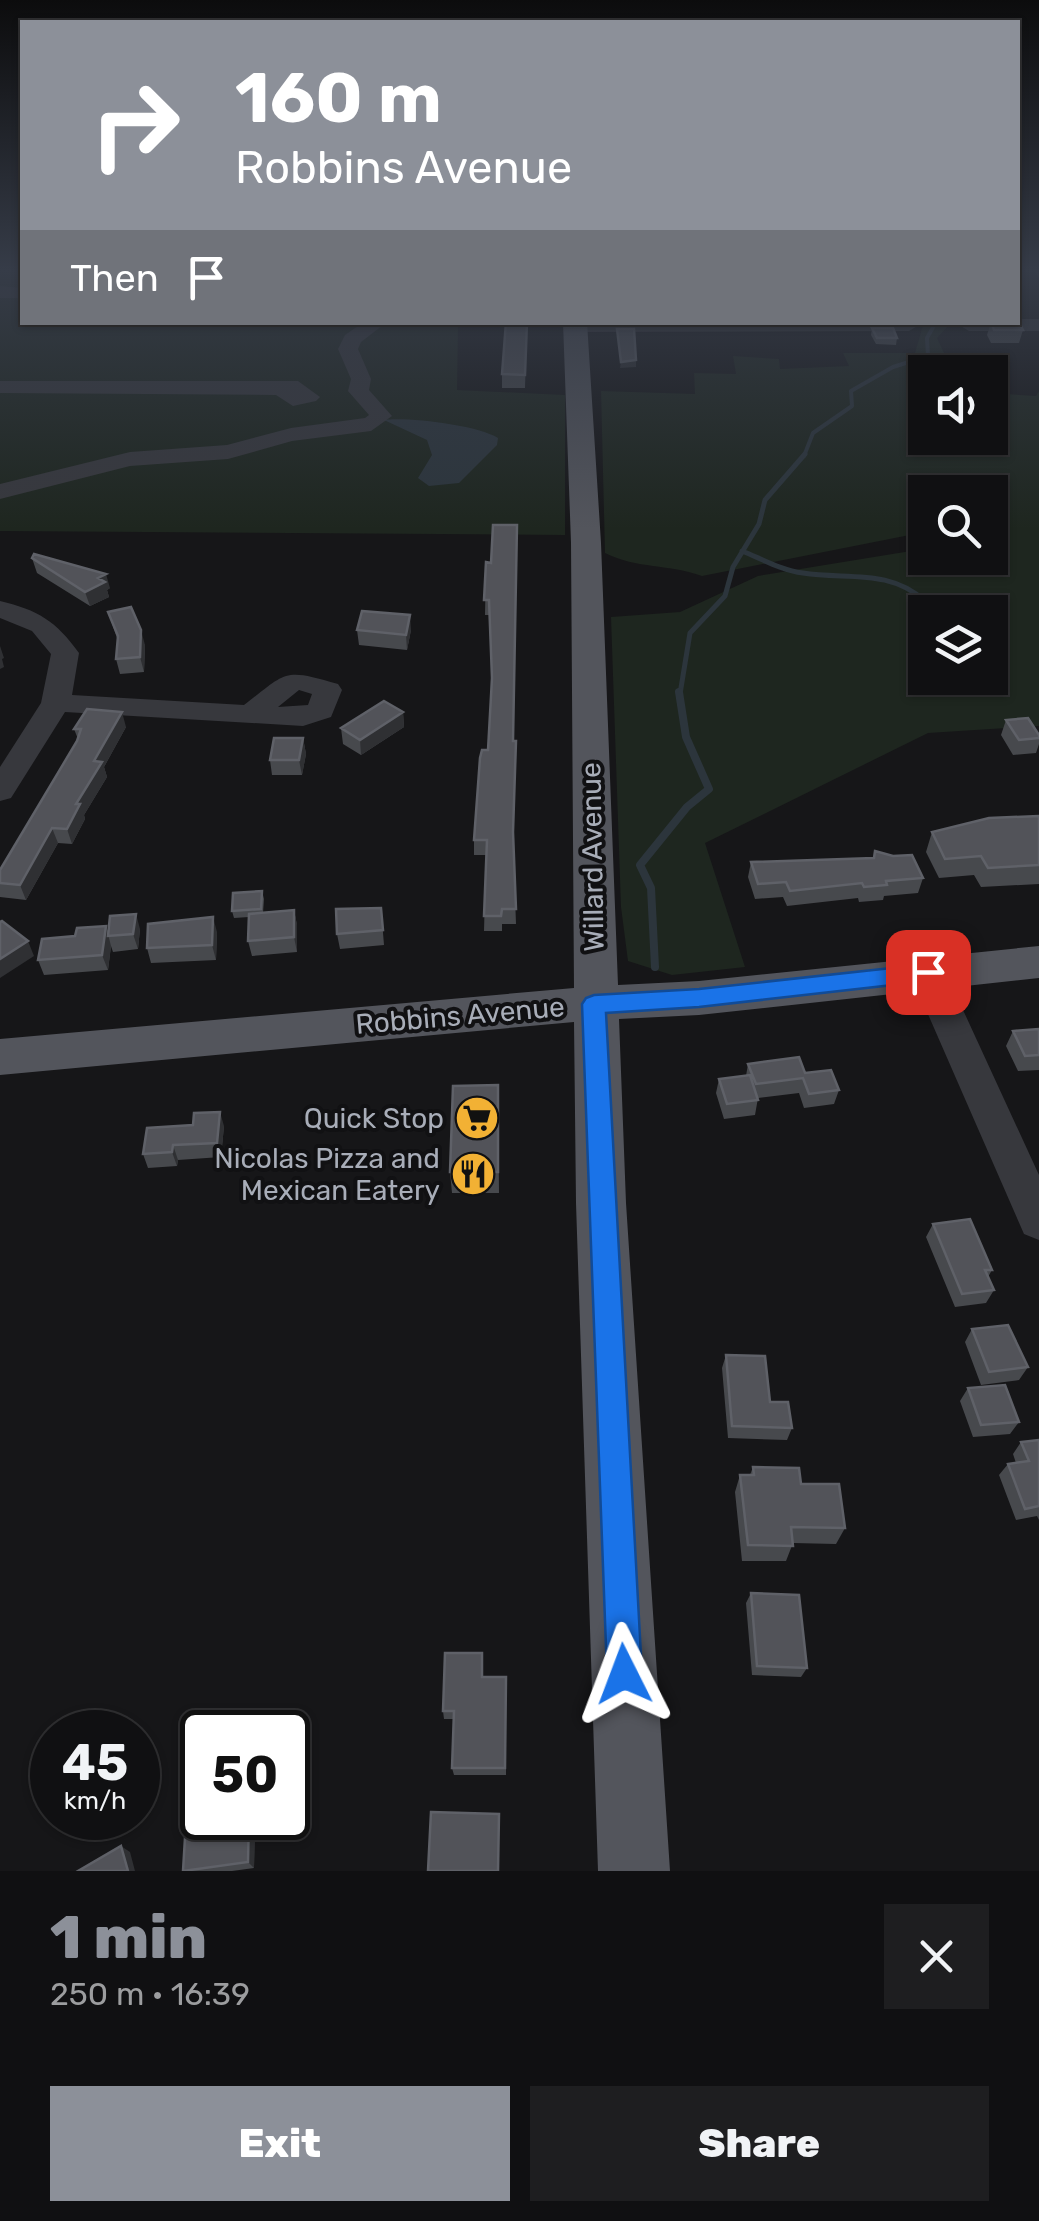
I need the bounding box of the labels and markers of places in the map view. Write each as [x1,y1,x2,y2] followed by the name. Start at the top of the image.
[886,930,971,1015] pin
[454,1095,500,1141] supermarket icon: Quick Stop
[304,1102,444,1135] place label: Quick Stop
[214,1142,440,1207] place label: Nicolas Pizza and Mexican Eatery
[450,1151,496,1197] restaurant icon: Nicolas Pizza and Mexican Eatery

